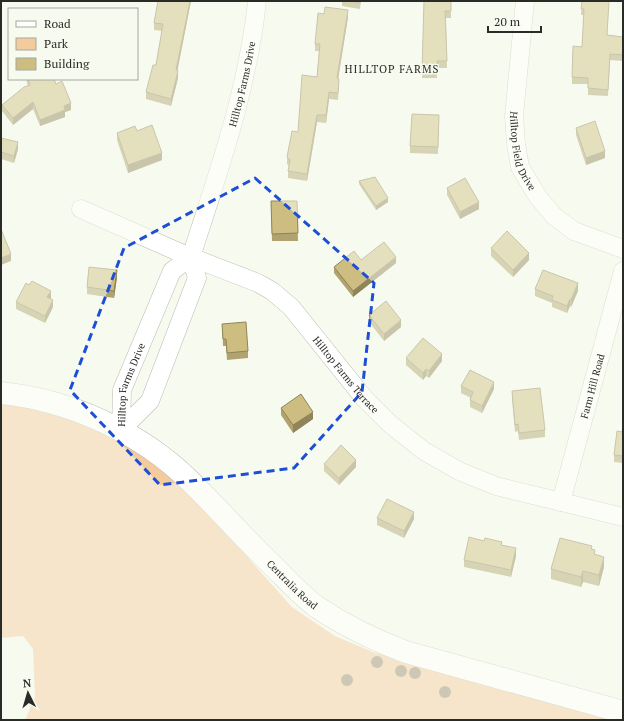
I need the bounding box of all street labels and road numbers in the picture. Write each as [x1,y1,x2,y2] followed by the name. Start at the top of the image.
[226,40,258,128] street label: Hilltop Farms Drive
[507,111,539,193] street label: Hilltop Field Drive
[310,333,382,416] street label: Hilltop Farms Terrace
[115,341,148,427] street label: Hilltop Farms Drive
[577,352,607,420] street label: Farm Hill Road
[264,557,321,612] street label: Centralia Road

